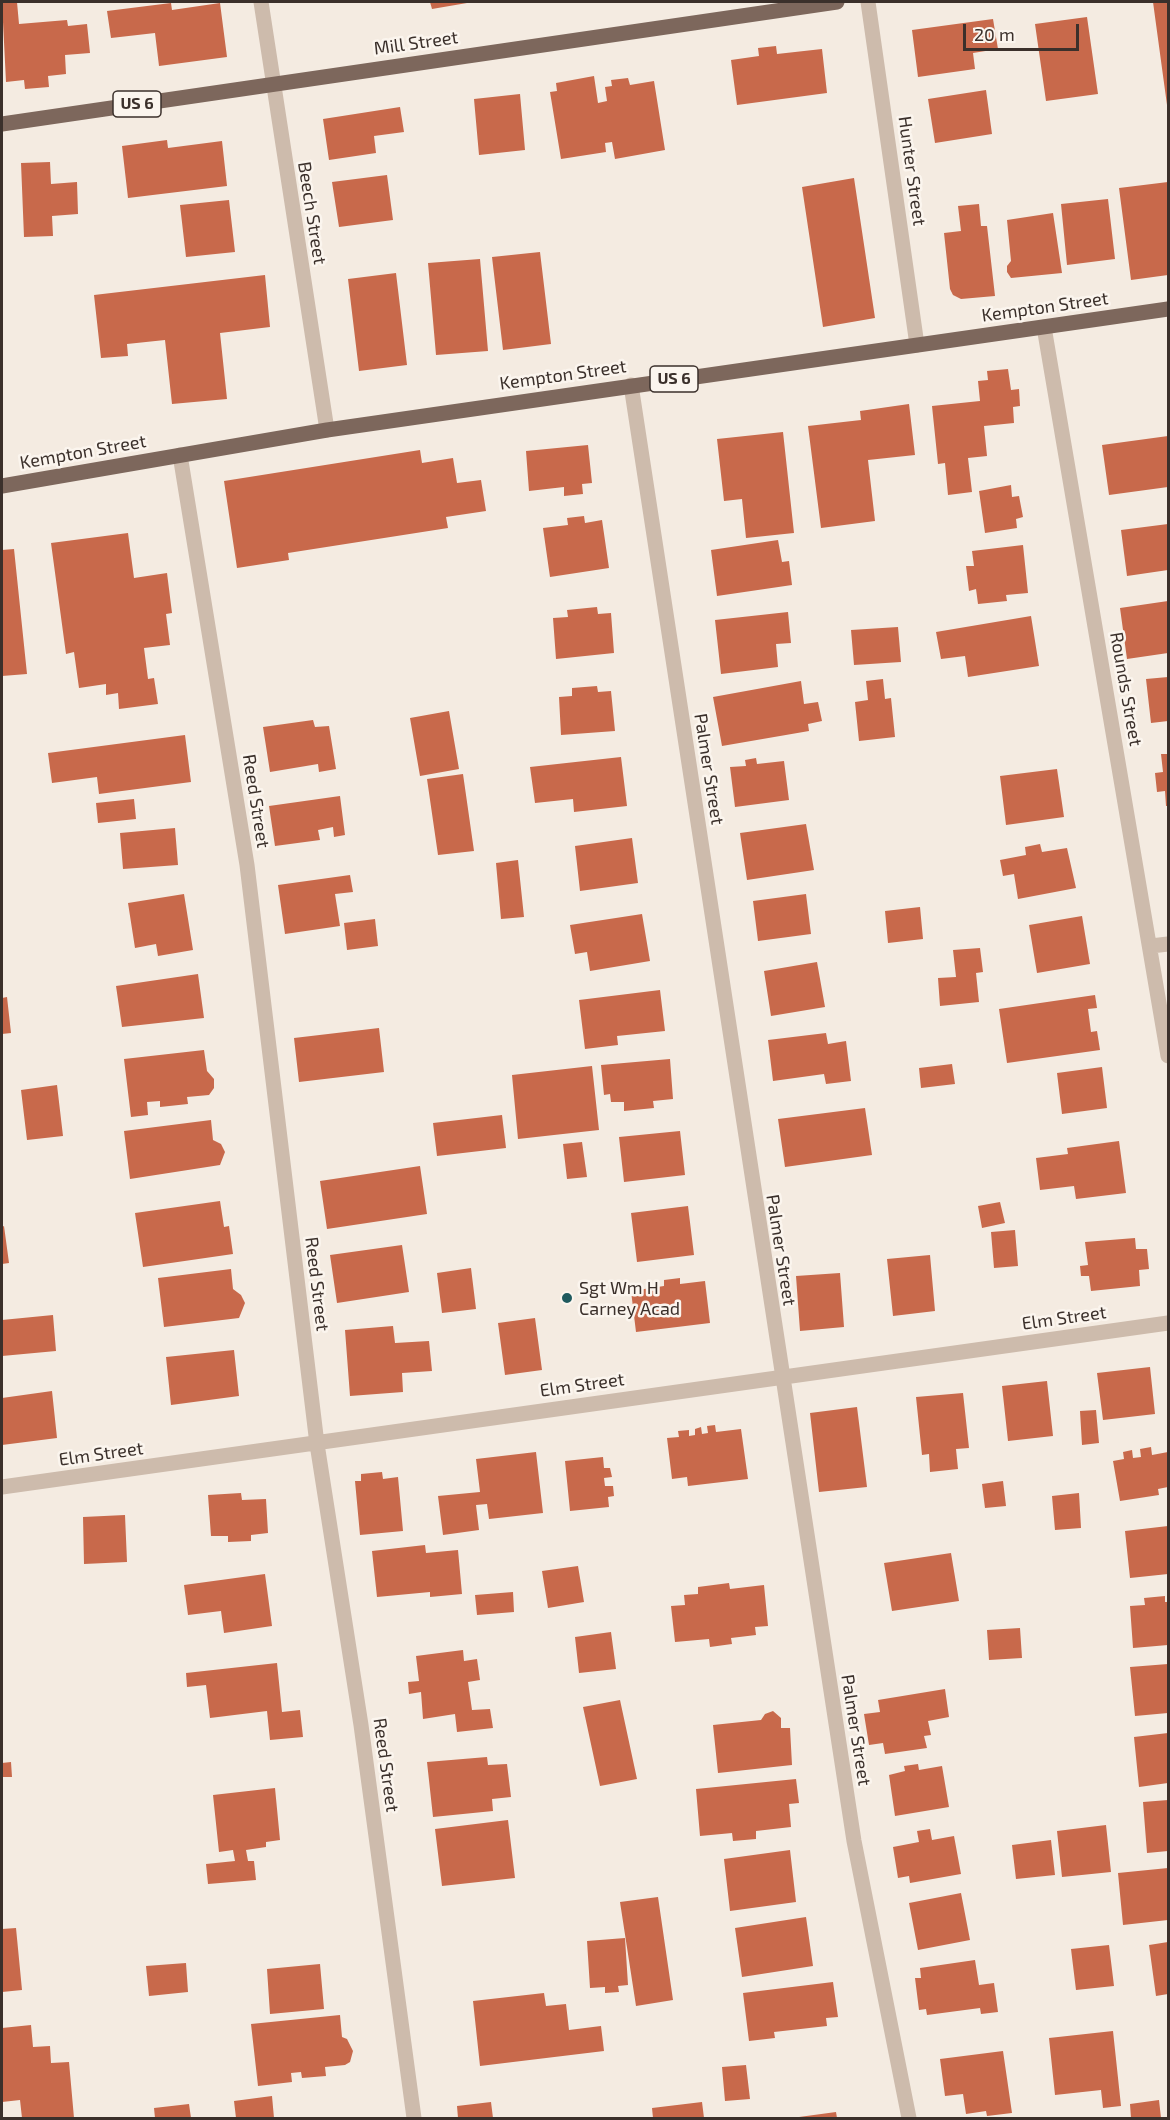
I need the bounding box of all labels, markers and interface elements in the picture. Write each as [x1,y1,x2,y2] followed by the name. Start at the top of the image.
[966,12,1082,50] scale bar
[974,23,1015,45] text: 20 m
[372,26,460,60] street label: Mill Street
[113,91,161,117] road number: US 6
[894,115,930,227] street label: Hunter Street
[293,160,331,266] street label: Beech Street
[980,287,1110,327] street label: Kempton Street
[498,355,628,395] street label: Kempton Street
[650,366,698,392] road number: US 6
[18,430,148,474] street label: Kempton Street
[1105,630,1147,748] street label: Rounds Street
[690,712,728,826] street label: Palmer Street
[238,753,274,849] street label: Reed Street
[762,1193,800,1307] street label: Palmer Street
[301,1236,333,1332] street label: Reed Street
[579,1277,680,1320] place label: Sgt Wm H Carney Acad
[560,1291,574,1305] marker: Sgt Wm H Carney Acad
[1020,1301,1108,1335] street label: Elm Street
[538,1368,626,1402] street label: Elm Street
[57,1437,145,1471] street label: Elm Street
[837,1673,875,1787] street label: Palmer Street
[369,1717,403,1813] street label: Reed Street

